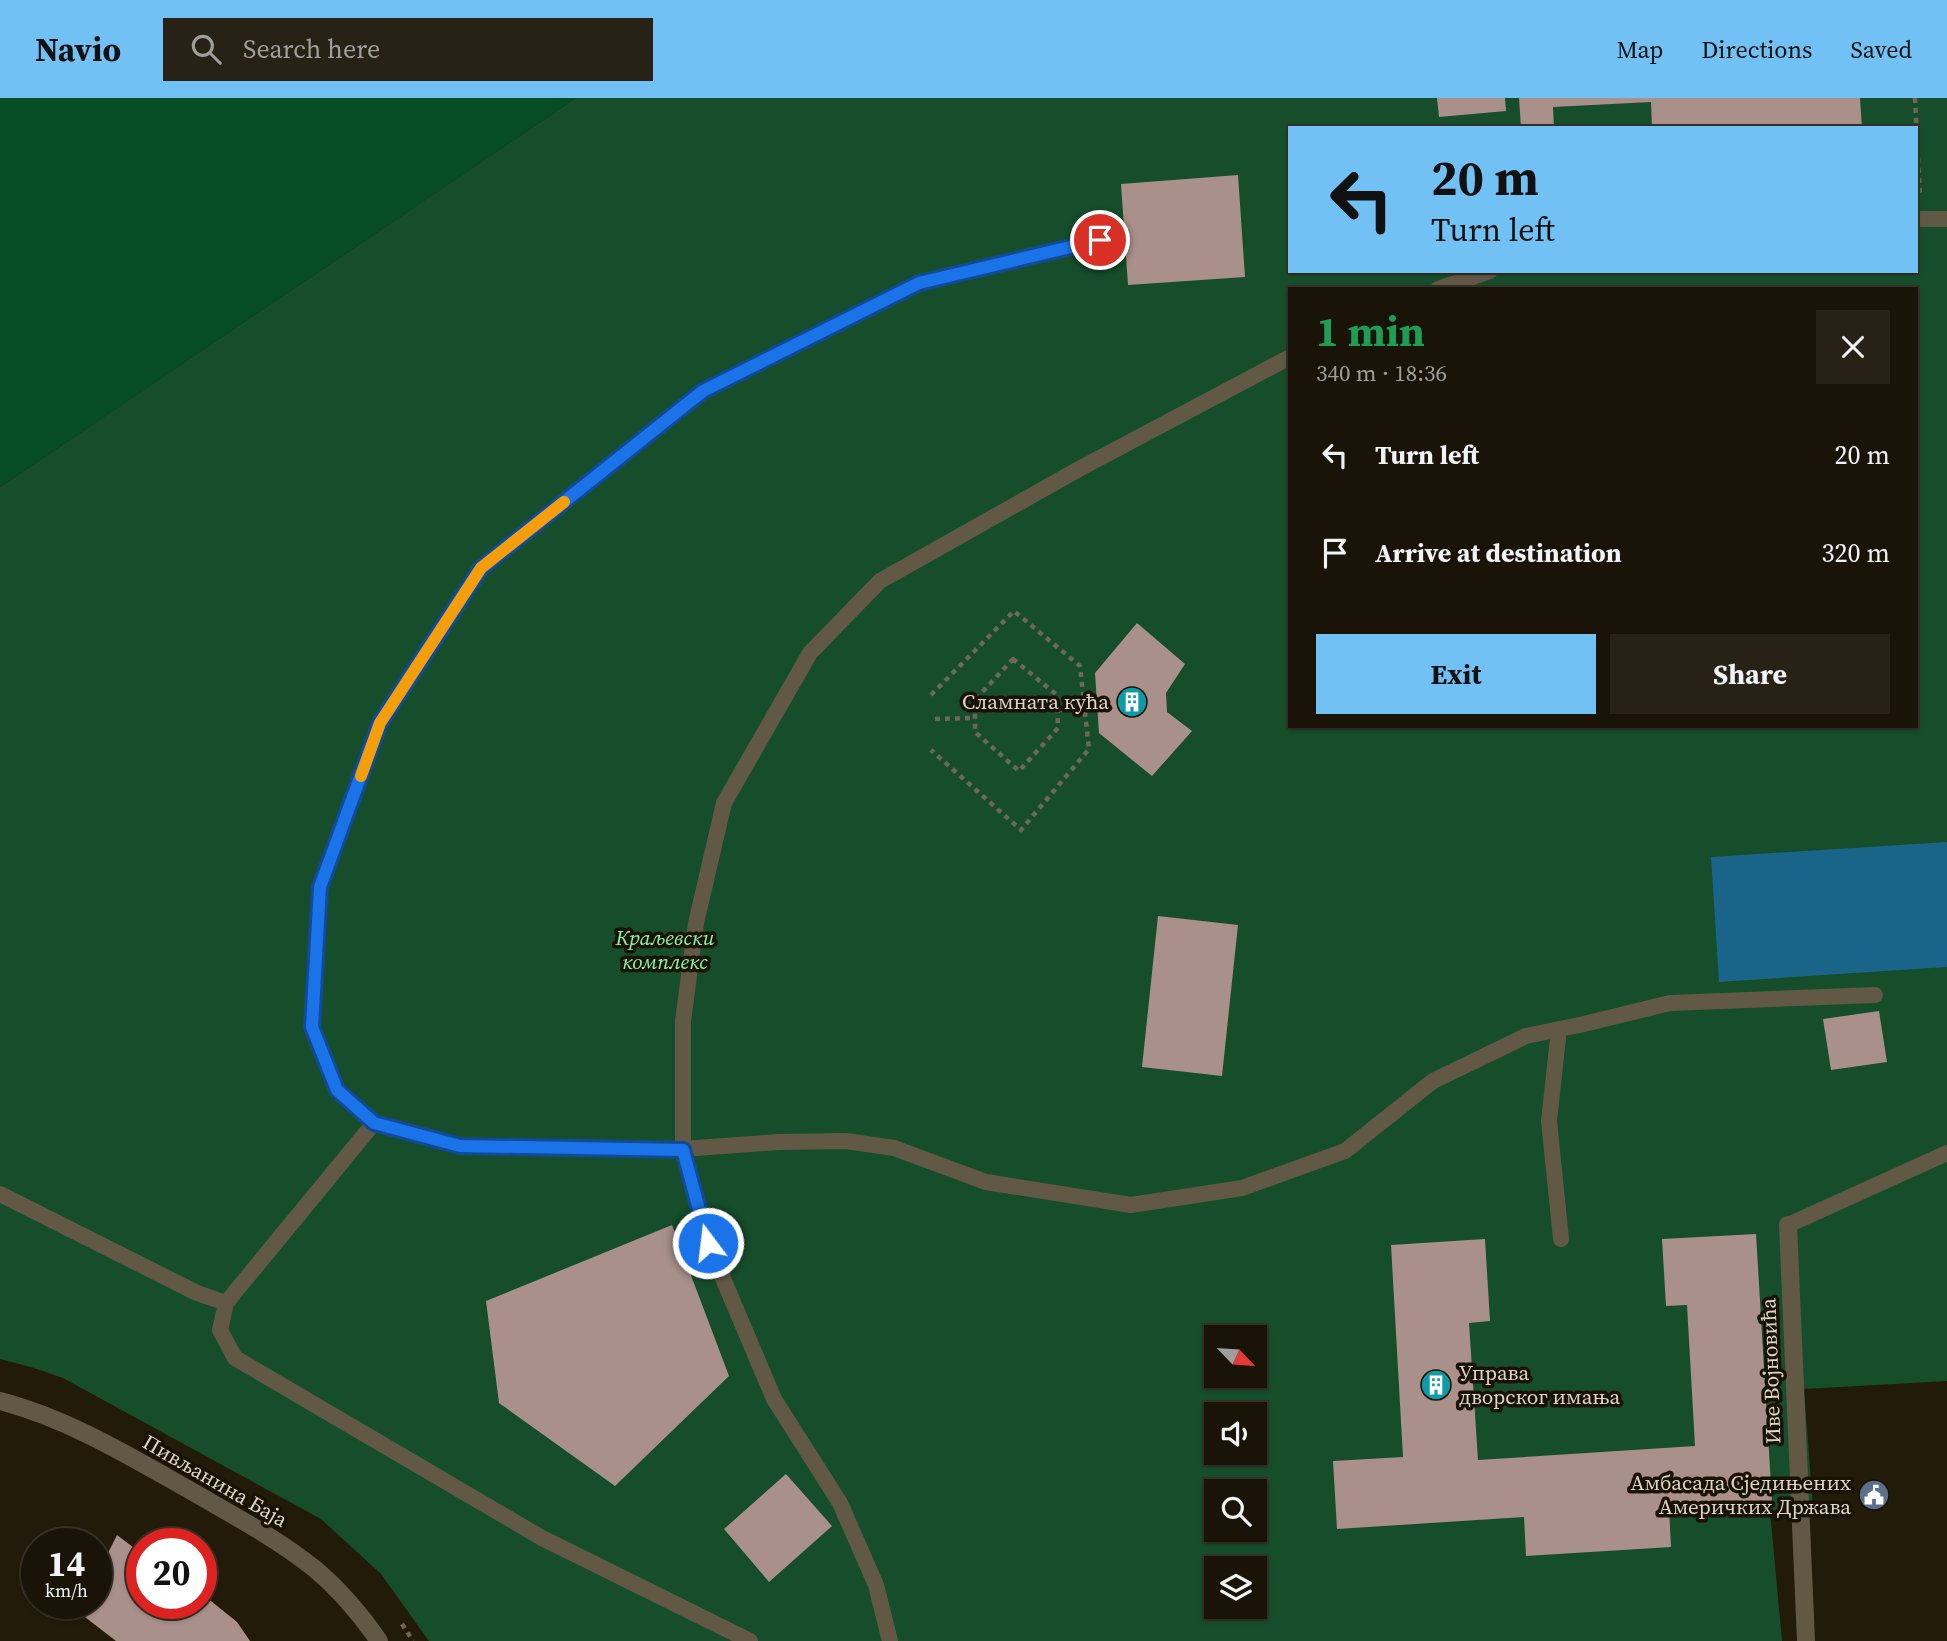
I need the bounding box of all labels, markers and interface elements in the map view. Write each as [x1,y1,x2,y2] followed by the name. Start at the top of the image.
[163,18,653,81] search box
[35,27,121,72] text: Navio
[187,30,225,68] icon: search
[243,31,380,67] text: Search here
[1616,33,1663,66] text: Map
[1701,33,1812,66] text: Directions
[1850,33,1912,66] text: Saved
[1431,144,1539,211] text: 20 m
[1316,154,1407,245] icon: left
[1431,208,1555,252] text: Turn left
[1070,210,1130,270] pin
[1081,221,1119,259] icon: arrive
[1316,302,1425,360] text: 1 min
[1816,310,1890,384] button: close
[1316,357,1447,389] text: 340 m · 18:36
[1316,436,1354,474] icon: left
[1375,437,1479,473] text: Turn left
[1835,437,1890,473] text: 20 m
[1316,534,1354,572] icon: arrive
[1375,535,1622,571] text: Arrive at destination
[1822,535,1890,571] text: 320 m
[1316,634,1596,714] button: Exit
[1610,634,1890,714] button: Share
[1115,685,1149,719] building icon: Сламната кућа
[962,687,1109,716] place label: Сламната кућа
[615,923,714,976] park label: Краљевски комплекс
[671,1206,745,1280] position arrow
[1753,1297,1788,1445] street label: Иве Војновића
[1204,1325,1267,1388] north arrow
[1204,1325,1267,1619] map controls
[1459,1358,1620,1411] place label: Управа дворског имања
[1419,1368,1453,1402] building icon: Управа дворског имања
[1204,1402,1267,1465] button: sound
[137,1427,293,1534] street label: Пивљанина Баја
[1631,1468,1851,1521] place label: Амбасада Сједињених Америчких Држава
[1857,1478,1891,1512] public building icon: Амбасада Сједињених Америчких Држава
[1204,1479,1267,1542] button: search
[126,1528,217,1619] speed limit sign: 20
[48,1540,85,1588] text: 14
[1204,1556,1267,1619] button: layers
[45,1578,88,1603] text: km/h

